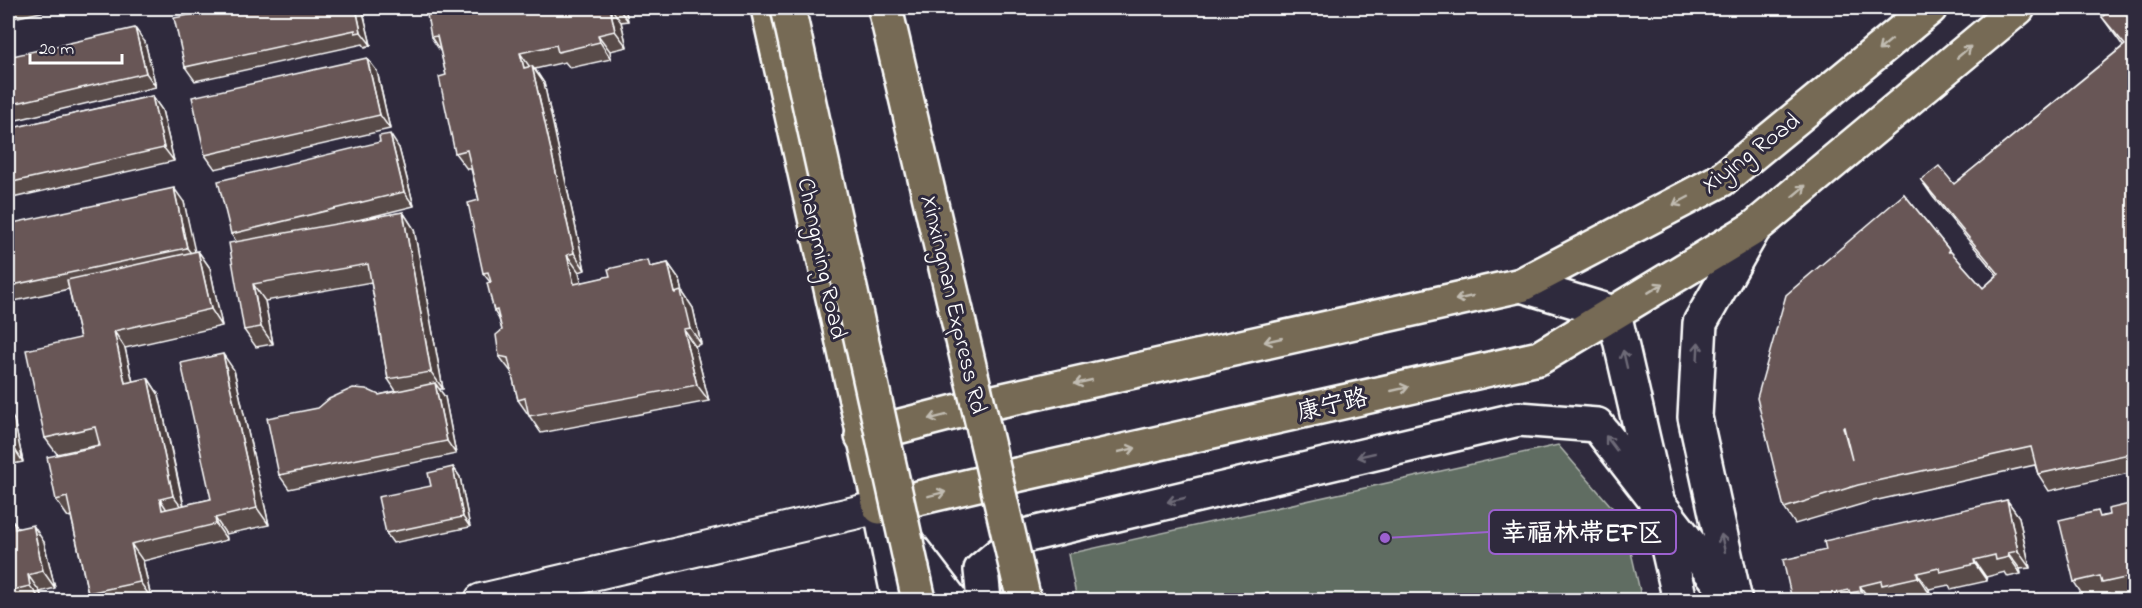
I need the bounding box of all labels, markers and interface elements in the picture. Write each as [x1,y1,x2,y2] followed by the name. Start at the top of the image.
[30,27,122,65] scale bar
[39,37,74,63] text: 20 m
[1877,38,1893,51] one-way arrow
[1956,46,1972,59] one-way arrow
[1694,105,1810,204] street label: Xiying Road
[786,175,855,343] street label: Changming Road
[1791,184,1806,198] one-way arrow
[910,191,995,418] street label: Xinxingnan Express Rd
[1672,196,1690,207] one-way arrow
[1647,282,1664,295] one-way arrow
[1454,292,1473,304] one-way arrow
[1264,335,1284,346] one-way arrow
[1693,342,1704,362] one-way arrow
[1619,350,1630,369] one-way arrow
[1074,377,1093,389] one-way arrow
[1294,381,1372,432] street label: 康宁路
[1390,383,1409,395] one-way arrow
[928,411,947,423] one-way arrow
[1604,436,1617,452] one-way arrow
[1117,444,1136,455] one-way arrow
[1357,449,1376,461] one-way arrow
[927,487,946,499] one-way arrow
[1167,495,1186,507] one-way arrow
[1489,510,1676,554] callout: 幸福林带EF区
[1501,516,1663,554] text: 幸福林带EF区
[1717,534,1728,554] one-way arrow

